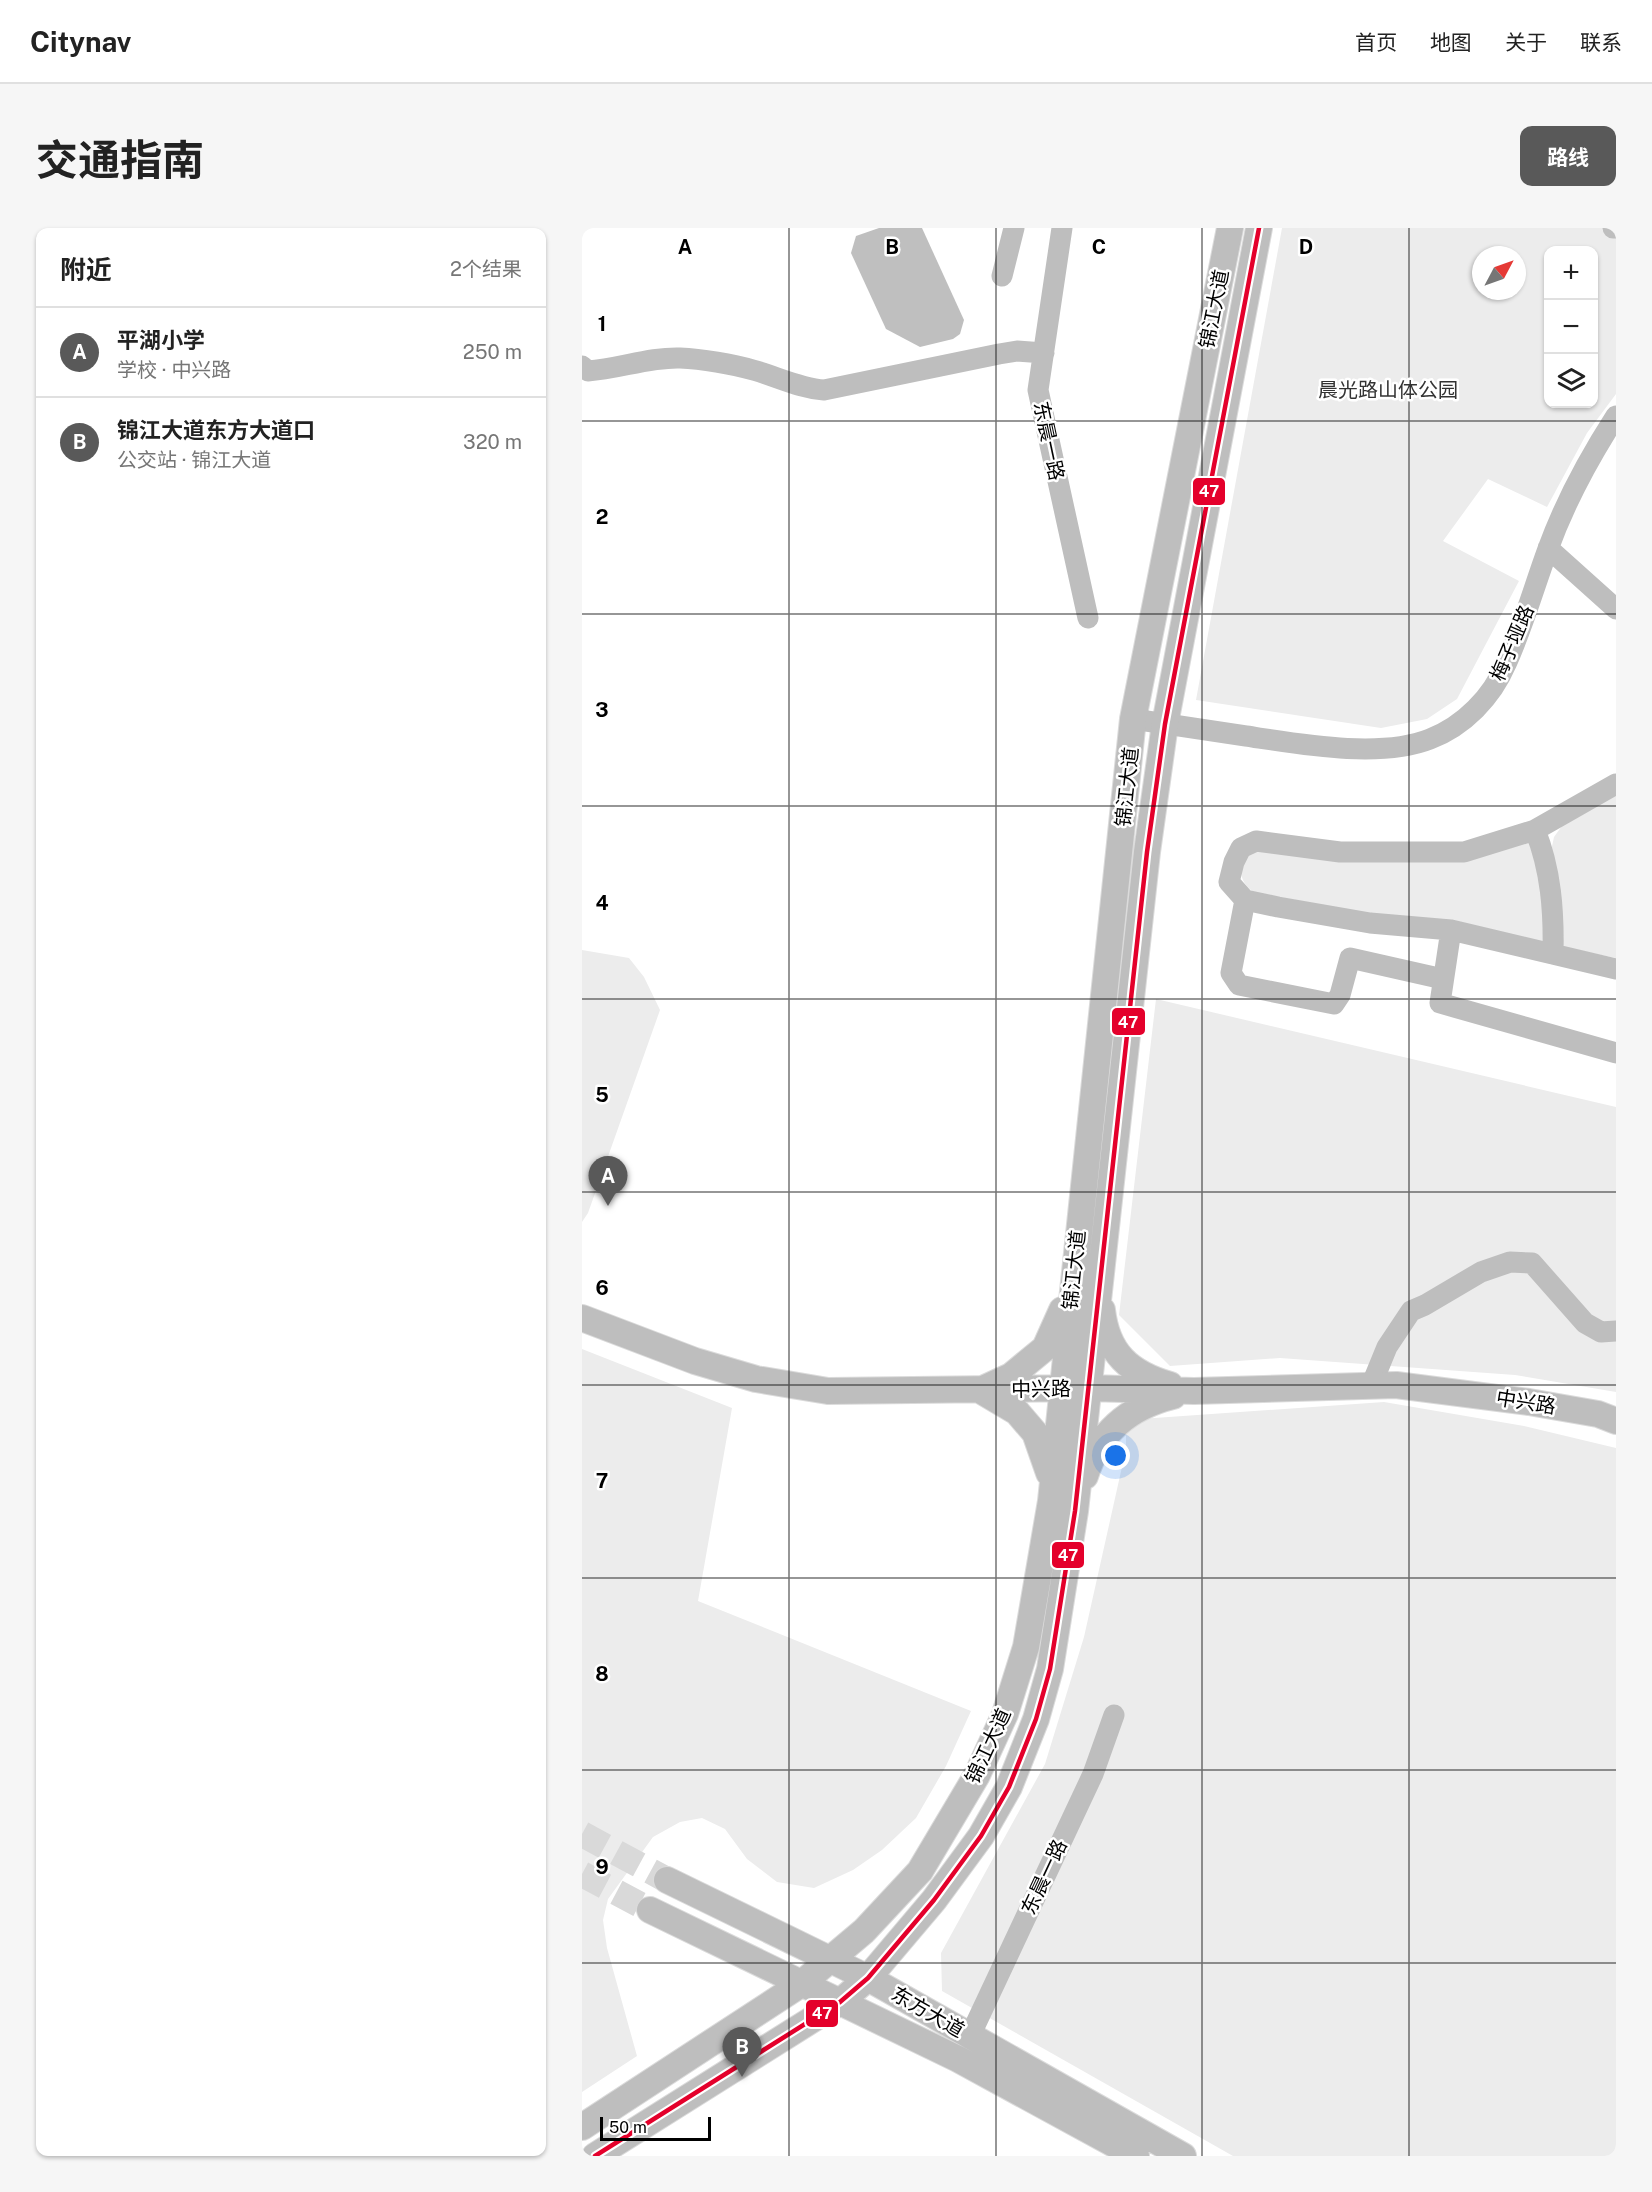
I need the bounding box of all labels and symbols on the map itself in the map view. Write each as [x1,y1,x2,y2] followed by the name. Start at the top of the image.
[678,235,692,259] text: A
[885,235,899,259] text: B
[1092,235,1106,259] text: C
[1299,235,1313,259] text: D
[1472,246,1526,300] north arrow
[1195,267,1233,351] street label: 锦江大道
[598,312,606,336] text: 1
[1318,378,1458,402] park label: 晨光路山体公园
[1029,399,1069,483] street label: 东晨一路
[1192,477,1226,506] line badge: 47
[1199,482,1219,501] text: 47
[596,505,608,529] text: 2
[1485,601,1539,685] street label: 梅子垭路
[595,698,609,722] text: 3
[1111,746,1143,828] street label: 锦江大道
[595,891,609,915] text: 4
[1111,1007,1146,1036] line badge: 47
[1118,1013,1138,1032] text: 47
[595,1083,609,1107] text: 5
[588,1156,628,1206] pin: A
[1058,1229,1090,1311] street label: 锦江大道
[595,1276,609,1300] text: 6
[1011,1376,1071,1402] street label: 中兴路
[1494,1385,1558,1419] street label: 中兴路
[1101,1441,1130,1470] your location
[596,1469,608,1493] text: 7
[1051,1541,1085,1569] line badge: 47
[1058,1546,1078,1565] text: 47
[595,1662,609,1686] text: 8
[960,1705,1016,1787] street label: 锦江大道
[1016,1836,1072,1918] street label: 东晨一路
[595,1855,609,1879] text: 9
[887,1982,969,2042] street label: 东方大道
[805,1999,839,2028] line badge: 47
[812,2004,832,2023] text: 47
[722,2028,762,2077] pin: B
[600,2114,711,2142] scale bar

